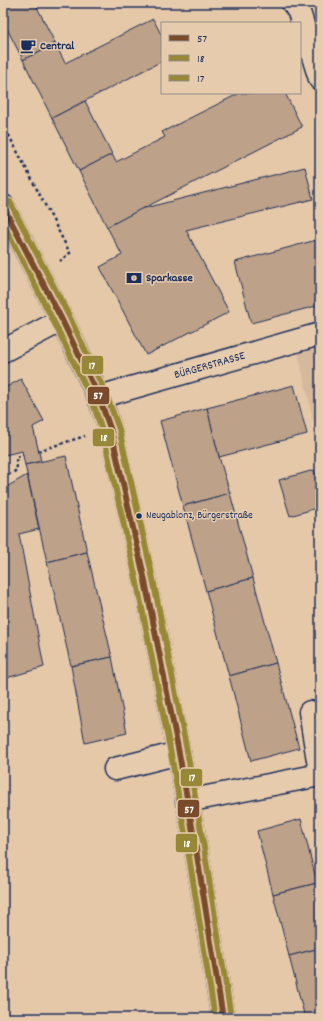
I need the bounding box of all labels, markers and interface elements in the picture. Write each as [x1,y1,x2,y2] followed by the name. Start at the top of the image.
[161,22,301,94] legend
[197,31,208,48] text: 57
[19,37,37,55] cafe icon: Central
[40,38,74,55] place label: Central
[197,51,205,68] text: 18
[197,71,205,88] text: 17
[125,269,143,287] bank icon: Sparkasse
[146,270,194,287] place label: Sparkasse
[172,347,248,384] street label: BÜRGERSTRASSE
[81,355,104,375] line badge: 17
[89,359,96,375] text: 17
[87,386,110,405] line badge: 57
[93,389,103,405] text: 57
[92,428,115,447] line badge: 18
[101,431,108,447] text: 18
[146,508,253,524] place label: Neugablonz, Bürgerstraße
[134,511,144,521] marker: Neugablonz, Bürgerstraße
[180,768,203,787] line badge: 17
[189,771,196,787] text: 17
[177,799,200,818] line badge: 57
[184,803,194,819] text: 57
[175,833,198,853] line badge: 18
[184,837,191,853] text: 18

